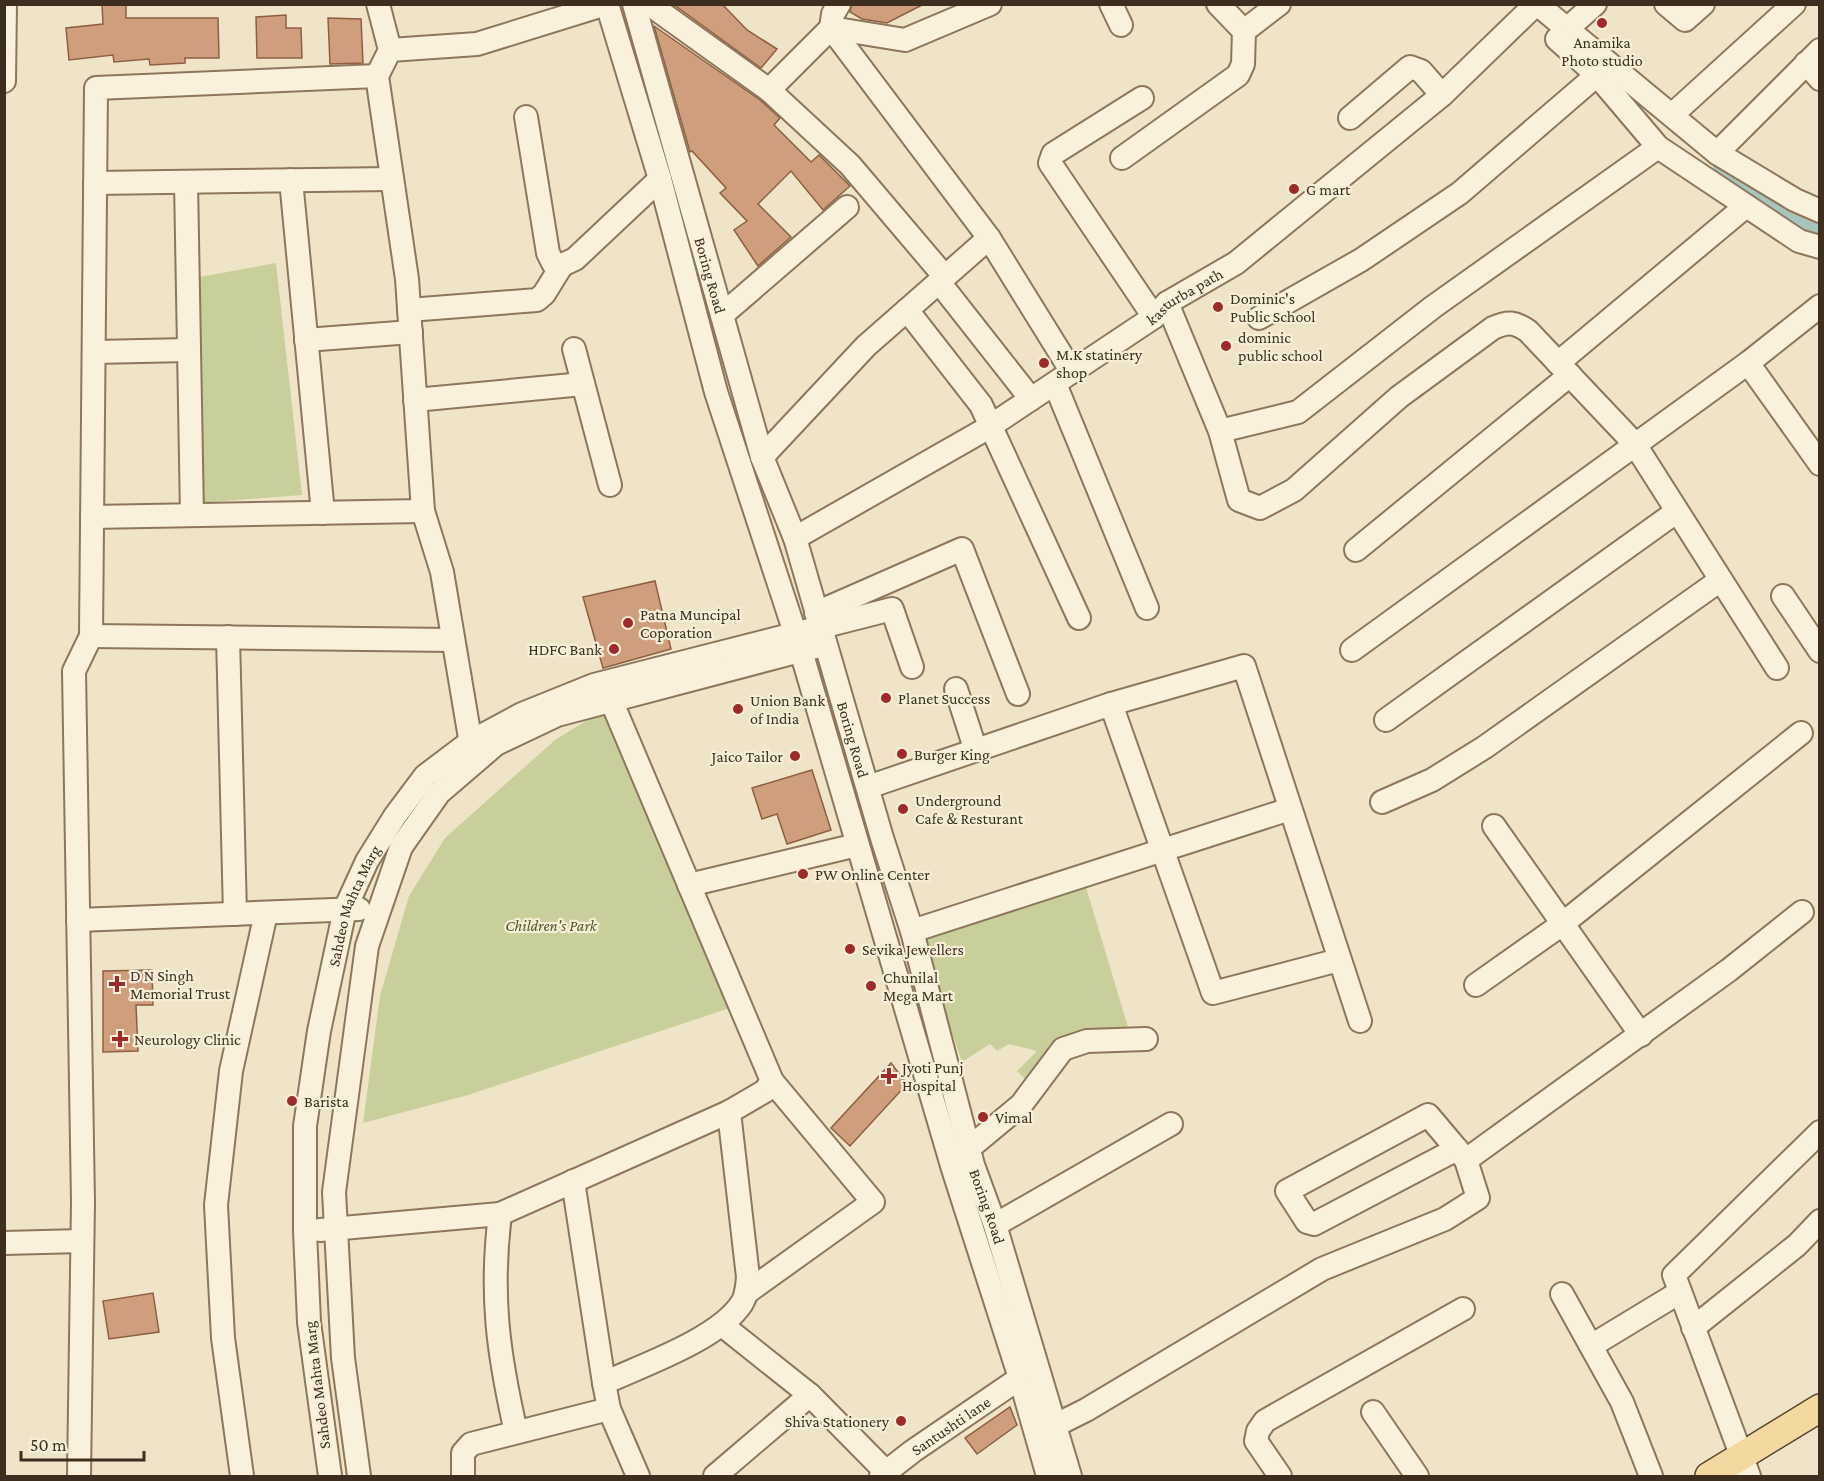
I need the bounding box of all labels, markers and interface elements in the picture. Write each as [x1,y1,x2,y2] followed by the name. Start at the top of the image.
[1595,16,1609,30] marker: Anamika Photo studio
[1561,34,1643,69] place label: Anamika Photo studio
[1306,181,1351,198] place label: G mart
[1287,182,1301,196] marker: G mart
[692,235,730,316] street label: Boring Road
[1143,264,1226,328] street label: kasturba path
[1230,290,1315,325] place label: Dominic's Public School
[1211,300,1225,314] marker: Dominic's Public School
[1238,329,1323,365] place label: dominic public school
[1219,339,1233,353] marker: dominic public school
[1056,346,1143,382] place label: M.K statinery shop
[1037,356,1051,370] marker: M.K statinery shop
[640,606,741,642] place label: Patna Muncipal Coporation
[621,616,635,630] marker: Patna Muncipal Coporation
[528,641,602,658] place label: HDFC Bank
[607,642,621,656] marker: HDFC Bank
[898,690,990,707] place label: Planet Success
[879,691,893,705] marker: Planet Success
[750,692,825,727] place label: Union Bank of India
[834,700,873,780] street label: Boring Road
[731,702,745,716] marker: Union Bank of India
[914,746,990,764] place label: Burger King
[895,747,909,761] marker: Burger King
[710,748,783,766] place label: Jaico Tailor
[788,749,802,763] marker: Jaico Tailor
[915,792,1024,827] place label: Underground Cafe & Resturant
[896,802,910,816] marker: Underground Cafe & Resturant
[324,842,384,968] street label: Sahdeo Mahta Marg
[815,866,930,883] place label: PW Online Center
[796,867,810,881] marker: PW Online Center
[505,917,598,934] park label: Children's Park
[862,941,964,959] place label: Sevika Jewellers
[843,942,857,956] marker: Sevika Jewellers
[130,967,231,1002] place label: D N Singh Memorial Trust
[883,969,954,1005] place label: Chunilal Mega Mart
[108,975,126,993] marker: D N Singh Memorial Trust
[864,979,878,993] marker: Chunilal Mega Mart
[111,1030,129,1048] marker: Neurology Clinic
[134,1031,241,1049] place label: Neurology Clinic
[900,1059,963,1095] place label: Jyoti Punj Hospital
[880,1067,898,1085] marker: Jyoti Punj Hospital
[304,1093,350,1110] place label: Barista
[285,1094,299,1108] marker: Barista
[995,1109,1033,1126] place label: Vimal
[976,1110,990,1124] marker: Vimal
[967,1167,1009,1246] street label: Boring Road
[301,1320,334,1450] street label: Sahdeo Mahta Marg
[908,1393,993,1458] street label: Santushti lane
[785,1413,890,1431] place label: Shiva Stationery
[894,1414,908,1428] marker: Shiva Stationery
[21,1424,144,1462] scale bar
[30,1435,67,1455] text: 50 m

